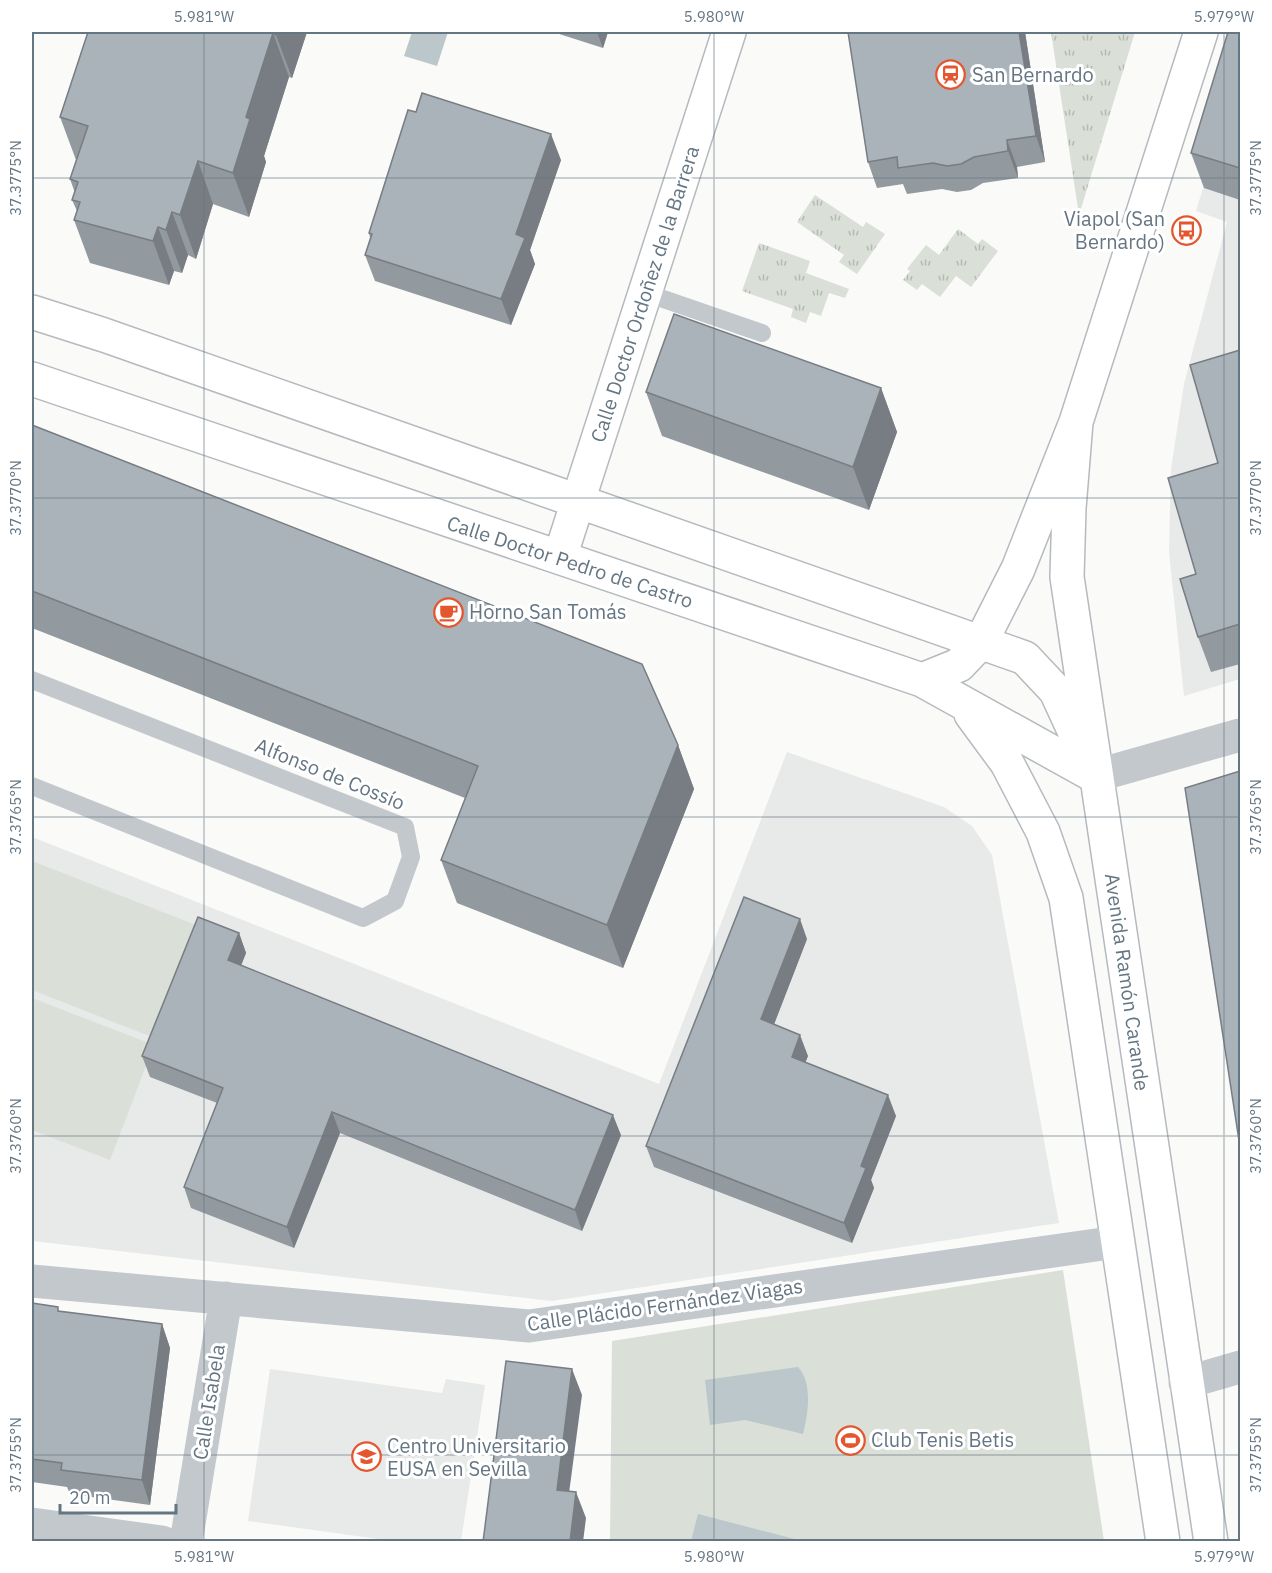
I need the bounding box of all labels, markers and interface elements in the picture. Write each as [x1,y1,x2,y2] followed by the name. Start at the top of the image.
[174,7,235,26] text: 5.981°W
[684,7,745,26] text: 5.980°W
[1194,7,1255,26] text: 5.979°W
[935,59,967,91] station icon: San Bernardo
[972,61,1094,88] place label: San Bernardo
[6,140,25,216] text: 37.3775°N
[1246,140,1265,216] text: 37.3775°N
[584,142,705,446] street label: Calle Doctor Ordoñez de la Barrera
[1064,205,1165,255] place label: Viapol (San Bernardo)
[1170,214,1202,246] bus stop icon: Viapol (San Bernardo)
[6,460,25,536] text: 37.3770°N
[1246,460,1265,536] text: 37.3770°N
[444,509,697,614] street label: Calle Doctor Pedro de Castro
[432,596,464,628] cafe icon: Horno San Tomás
[469,598,627,625] place label: Horno San Tomás
[251,731,409,816] street label: Alfonso de Cossío
[6,779,25,855] text: 37.3765°N
[1246,779,1265,855] text: 37.3765°N
[1099,871,1156,1092] street label: Avenida Ramón Carande
[6,1098,25,1174] text: 37.3760°N
[1246,1098,1265,1174] text: 37.3760°N
[525,1272,804,1337] street label: Calle Plácido Fernández Viagas
[186,1342,231,1462] street label: Calle Isabela
[6,1417,25,1493] text: 37.3755°N
[1246,1417,1265,1493] text: 37.3755°N
[834,1424,866,1456] sports icon: Club Tenis Betis
[871,1426,1014,1453] place label: Club Tenis Betis
[387,1432,566,1482] place label: Centro Universitario EUSA en Sevilla
[350,1441,382,1473] school or university icon: Centro Universitario EUSA en Sevilla
[60,1477,176,1515] scale bar
[69,1486,111,1509] text: 20 m
[174,1547,235,1566] text: 5.981°W
[684,1547,745,1566] text: 5.980°W
[1194,1547,1255,1566] text: 5.979°W

